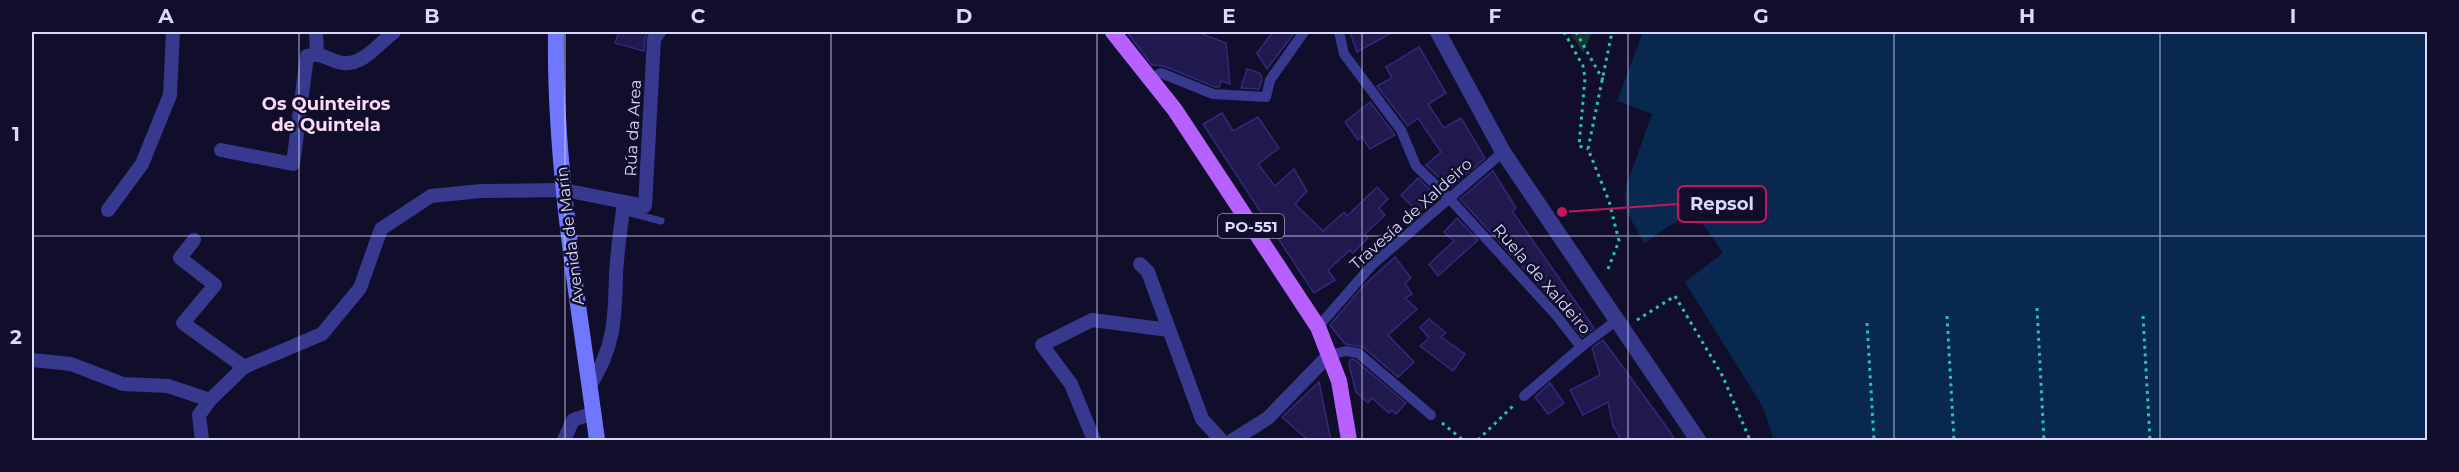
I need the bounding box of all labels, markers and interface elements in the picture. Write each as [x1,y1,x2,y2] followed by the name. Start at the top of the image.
[157,4,174,28] text: A
[424,4,440,28] text: B
[691,4,706,28] text: C
[956,4,972,28] text: D
[1222,4,1236,28] text: E
[1489,4,1502,28] text: F
[1753,4,1769,28] text: G
[2019,4,2035,28] text: H
[2290,4,2296,28] text: I
[621,79,645,177] street label: Rúa da Area
[262,93,391,136] district label: Os Quinteiros de Quintela
[12,122,20,146] text: 1
[1346,154,1476,274] street label: Travesía de Xaldeiro
[552,166,588,306] street label: Avenida de Marín
[1678,186,1766,222] callout: Repsol
[1690,193,1754,215] text: Repsol
[1218,214,1284,238] road number: PO-551
[1489,220,1595,338] street label: Ruela de Xaldeiro
[10,325,22,349] text: 2

